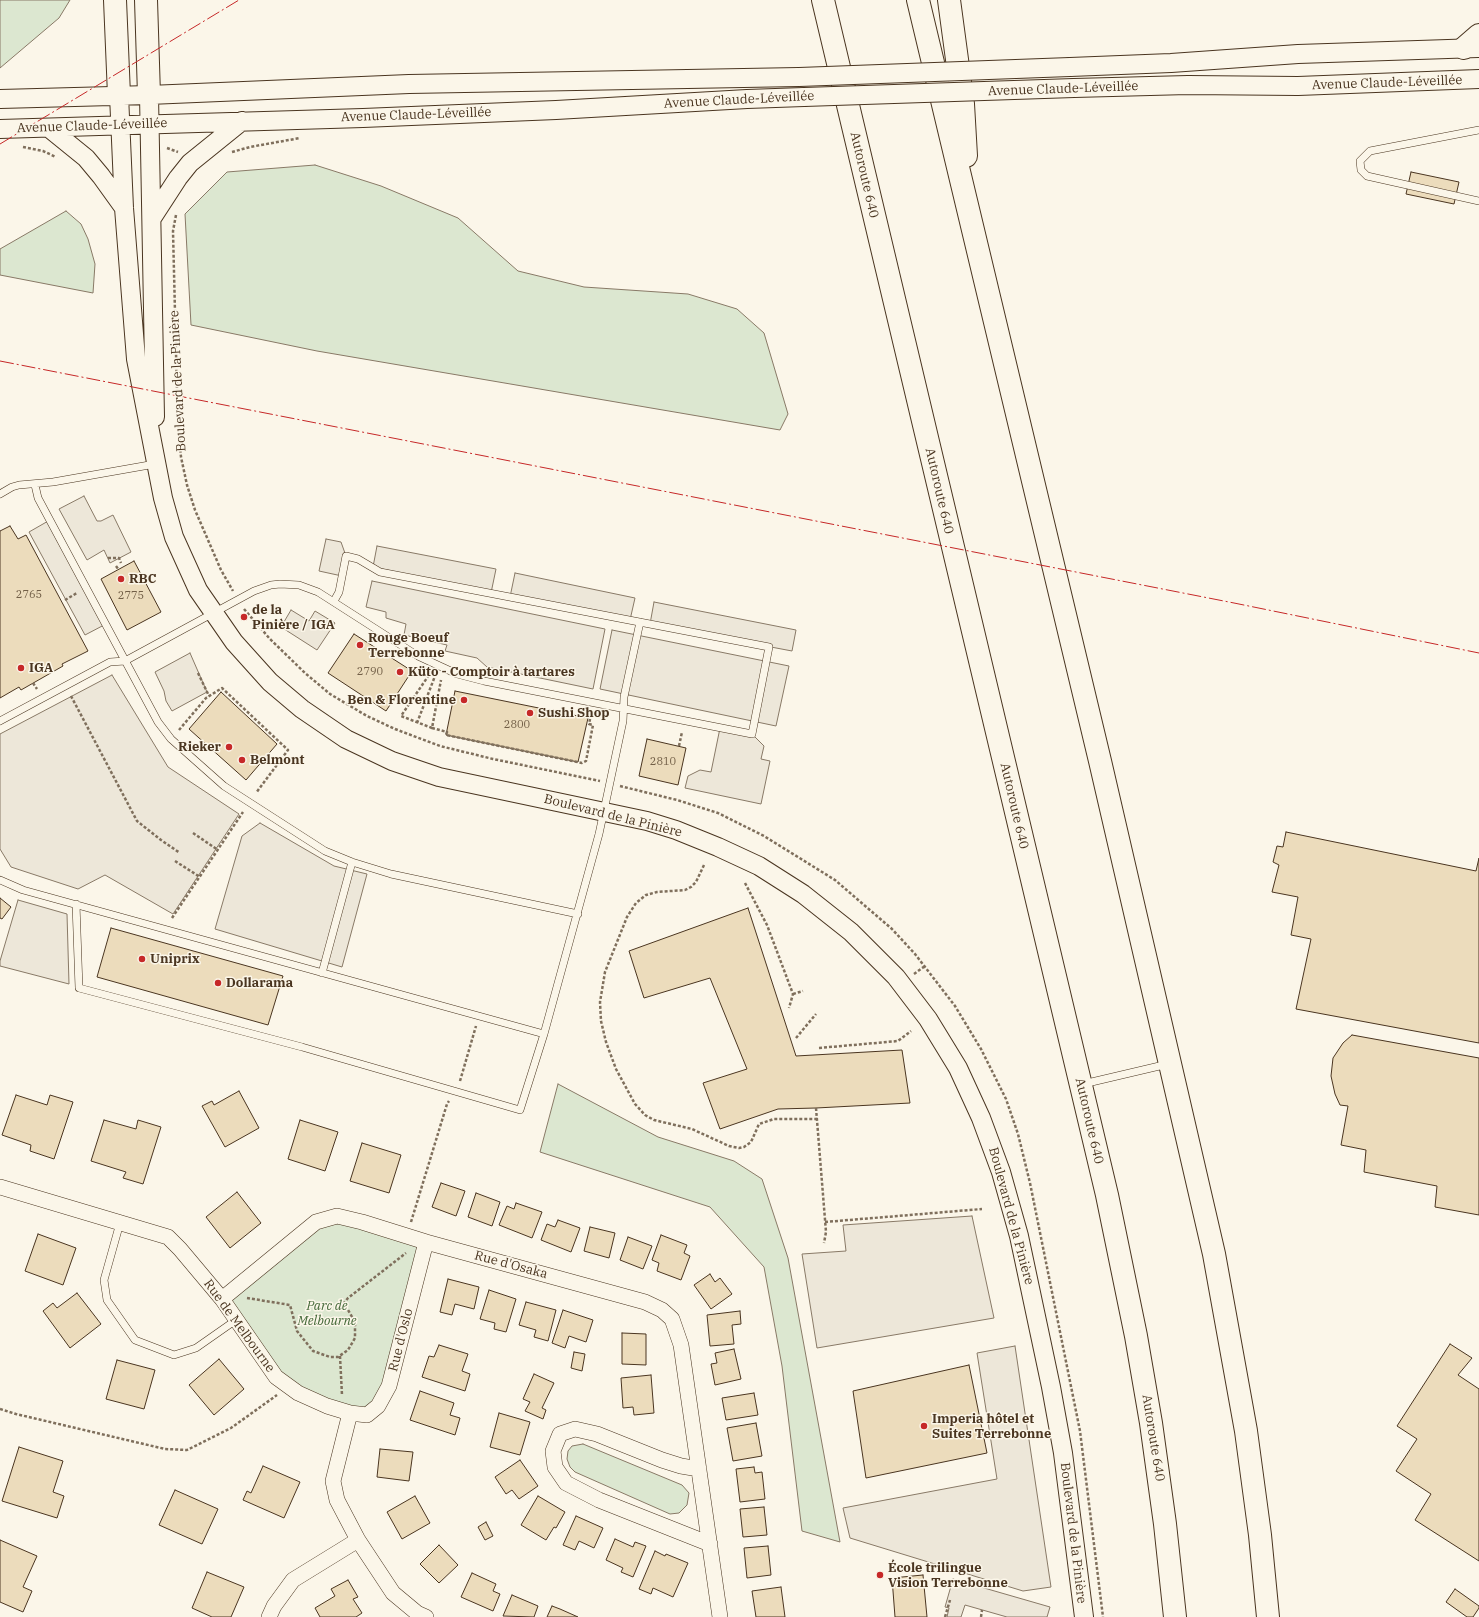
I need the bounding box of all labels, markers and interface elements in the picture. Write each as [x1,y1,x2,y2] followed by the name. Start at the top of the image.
[1312,73,1462,93] street label: Avenue Claude-Léveillée
[988,79,1138,99] street label: Avenue Claude-Léveillée
[663,88,815,112] street label: Avenue Claude-Léveillée
[341,105,491,125] street label: Avenue Claude-Léveillée
[17,116,167,136] street label: Avenue Claude-Léveillée
[847,131,881,219] street label: Autoroute 640
[167,310,189,452] street label: Boulevard de la Pinière
[922,447,956,535] street label: Autoroute 640
[129,571,156,587] place label: RBC
[116,574,126,584] marker: RBC
[16,588,42,602] house number: 2765
[118,589,144,603] house number: 2775
[252,602,335,633] place label: de la Pinière / IGA
[239,612,249,622] marker: de la Pinière / IGA
[368,630,448,661] place label: Rouge Boeuf Terrebonne
[355,640,365,650] marker: Rouge Boeuf Terrebonne
[29,660,53,676] place label: IGA
[16,663,26,673] marker: IGA
[408,664,575,680] place label: Küto - Comptoir à tartares
[357,665,383,679] house number: 2790
[395,667,405,677] marker: Küto - Comptoir à tartares
[347,692,456,708] place label: Ben & Florentine
[459,695,469,705] marker: Ben & Florentine
[538,705,609,721] place label: Sushi Shop
[525,708,535,718] marker: Sushi Shop
[504,718,530,732] house number: 2800
[178,739,221,755] place label: Rieker
[224,742,234,752] marker: Rieker
[250,752,304,768] place label: Belmont
[237,755,247,765] marker: Belmont
[650,755,676,769] house number: 2810
[997,762,1031,850] street label: Autoroute 640
[542,791,684,841] street label: Boulevard de la Pinière
[150,951,200,967] place label: Uniprix
[137,954,147,964] marker: Uniprix
[226,975,293,991] place label: Dollarama
[213,978,223,988] marker: Dollarama
[1072,1077,1106,1165] street label: Autoroute 640
[985,1146,1037,1286] street label: Boulevard de la Pinière
[473,1248,549,1282] street label: Rue d'Osaka
[200,1276,278,1376] street label: Rue de Melbourne
[297,1298,357,1329] park label: Parc de Melbourne
[386,1307,416,1373] street label: Rue d'Oslo
[1138,1393,1168,1483] street label: Autoroute 640
[932,1411,1051,1442] place label: Imperia hôtel et Suites Terrebonne
[919,1421,929,1431] marker: Imperia hôtel et Suites Terrebonne
[1057,1462,1089,1604] street label: Boulevard de la Pinière
[888,1560,1008,1591] place label: École trilingue Vision Terrebonne
[875,1570,885,1580] marker: École trilingue Vision Terrebonne

